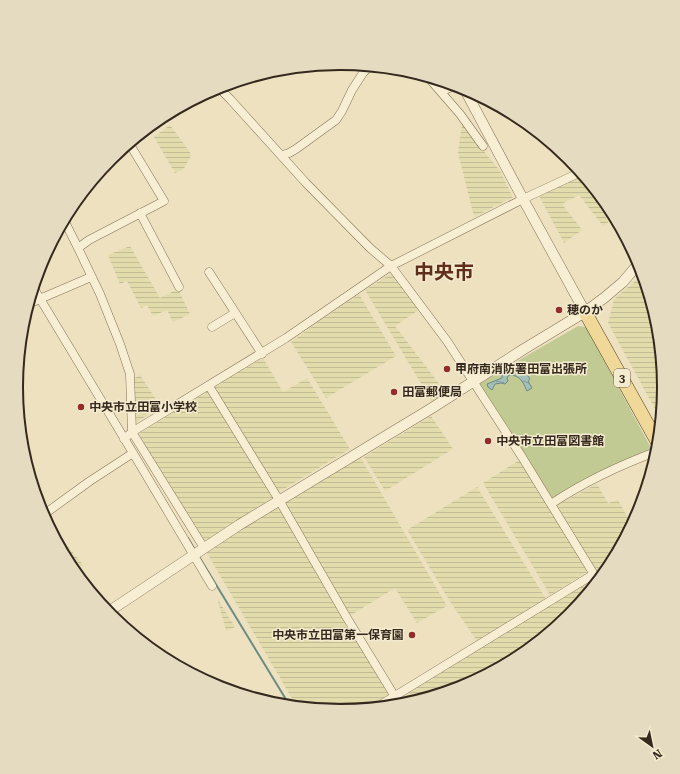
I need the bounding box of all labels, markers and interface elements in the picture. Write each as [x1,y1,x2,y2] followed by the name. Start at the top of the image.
[414,260,474,284] district label: 中央市
[567,303,603,317] place label: 穂のか
[554,305,564,315] marker: 穂のか
[455,362,587,376] place label: 甲府南消防署田富出張所
[442,364,452,374] marker: 甲府南消防署田富出張所
[614,369,630,387] road number: 3
[402,385,462,399] place label: 田富郵便局
[389,387,399,397] marker: 田富郵便局
[89,400,197,414] place label: 中央市立田富小学校
[76,402,86,412] marker: 中央市立田富小学校
[496,434,604,448] place label: 中央市立田富図書館
[483,436,493,446] marker: 中央市立田富図書館
[272,628,404,642] place label: 中央市立田富第一保育園
[407,630,417,640] marker: 中央市立田富第一保育園
[632,726,672,766] north arrow
[650,746,664,762] text: N

